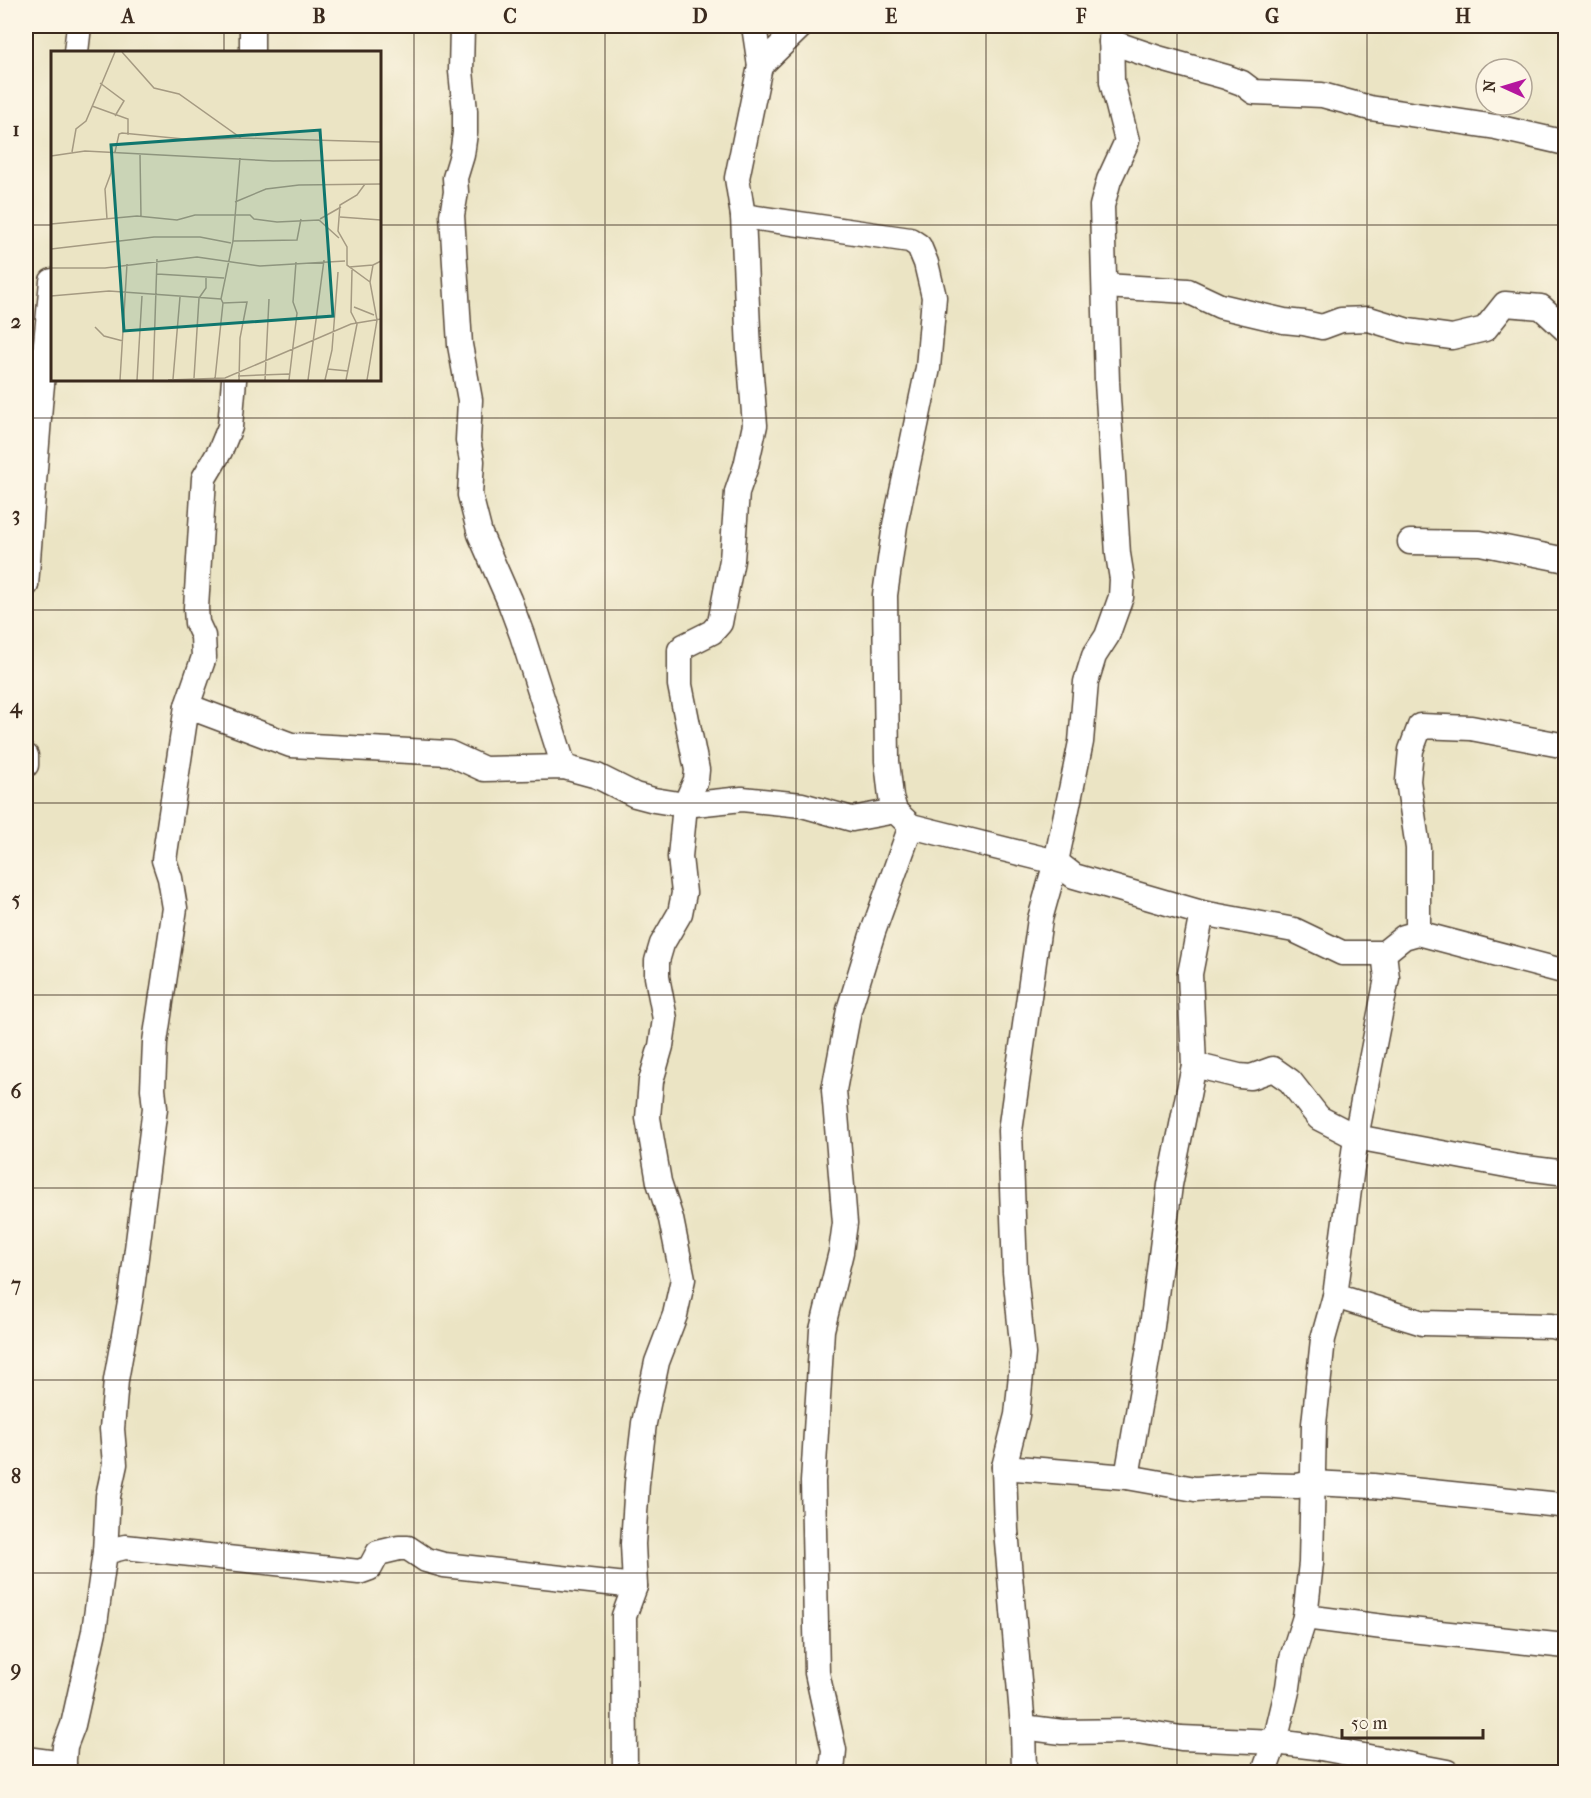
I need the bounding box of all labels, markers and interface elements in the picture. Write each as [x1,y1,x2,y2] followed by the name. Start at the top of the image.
[120,5,136,28] text: A
[312,5,326,28] text: B
[503,5,517,28] text: C
[692,5,708,28] text: D
[885,5,897,28] text: E
[1075,5,1087,28] text: F
[1265,5,1279,28] text: G
[1455,5,1471,28] text: H
[51,51,381,381] inset map
[1474,57,1534,117] north arrow
[1480,78,1499,93] text: N
[12,118,20,141] text: 1
[11,310,21,333] text: 2
[12,503,20,526] text: 3
[9,695,23,719] text: 4
[12,888,21,911] text: 5
[11,1080,23,1103] text: 6
[10,1273,21,1296] text: 7
[11,1465,21,1488] text: 8
[10,1658,21,1681] text: 9
[1342,1702,1483,1740] scale bar
[1351,1713,1388,1734] text: 50 m

